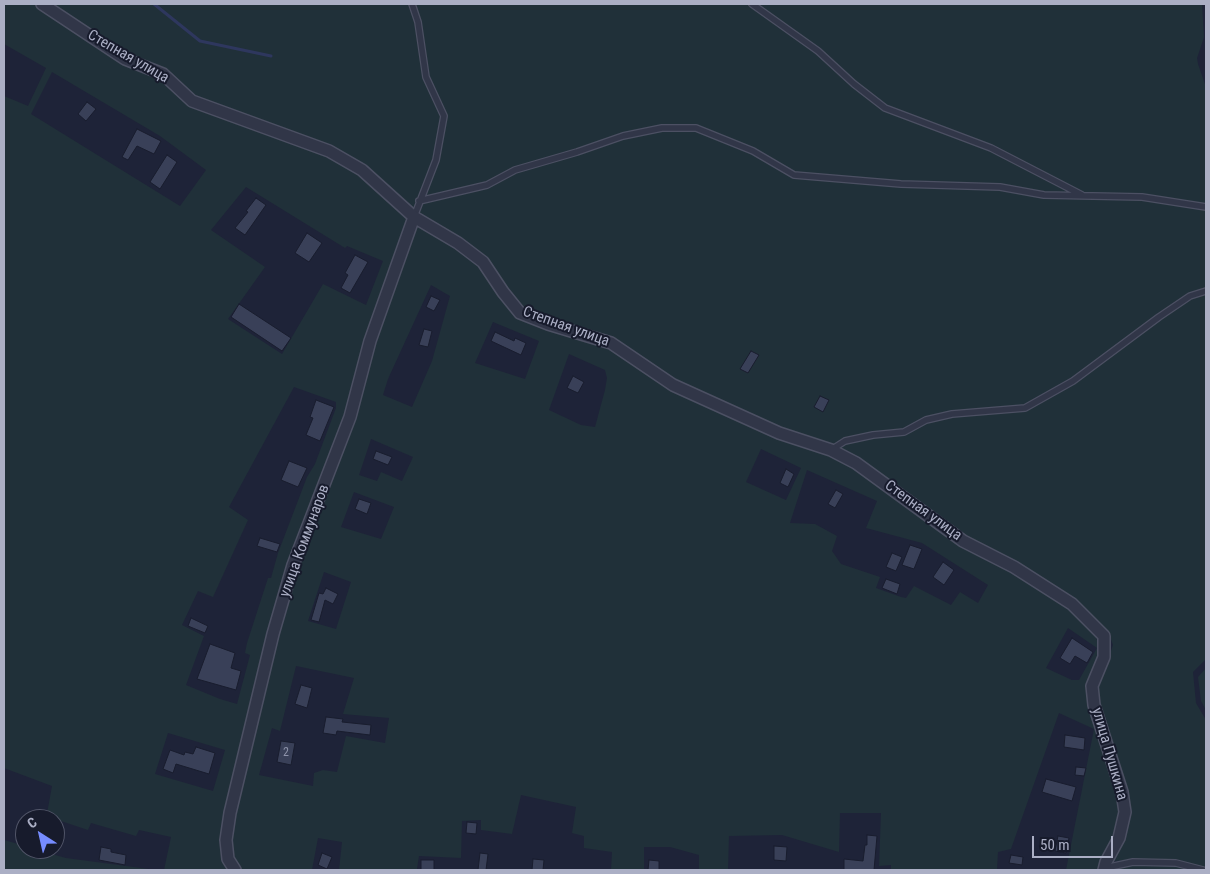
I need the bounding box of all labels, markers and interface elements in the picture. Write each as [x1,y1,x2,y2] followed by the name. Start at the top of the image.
[84,27,172,87] street label: Степная улица
[520,303,612,351] street label: Степная улица
[881,477,965,545] street label: Степная улица
[276,482,334,600] street label: улица Коммунаров
[1087,706,1131,802] street label: улица Пушкина
[283,746,289,760] house number: 2
[15,809,65,859] north arrow
[24,814,40,831] text: С
[1035,826,1116,858] scale bar
[1040,836,1070,854] text: 50 m

